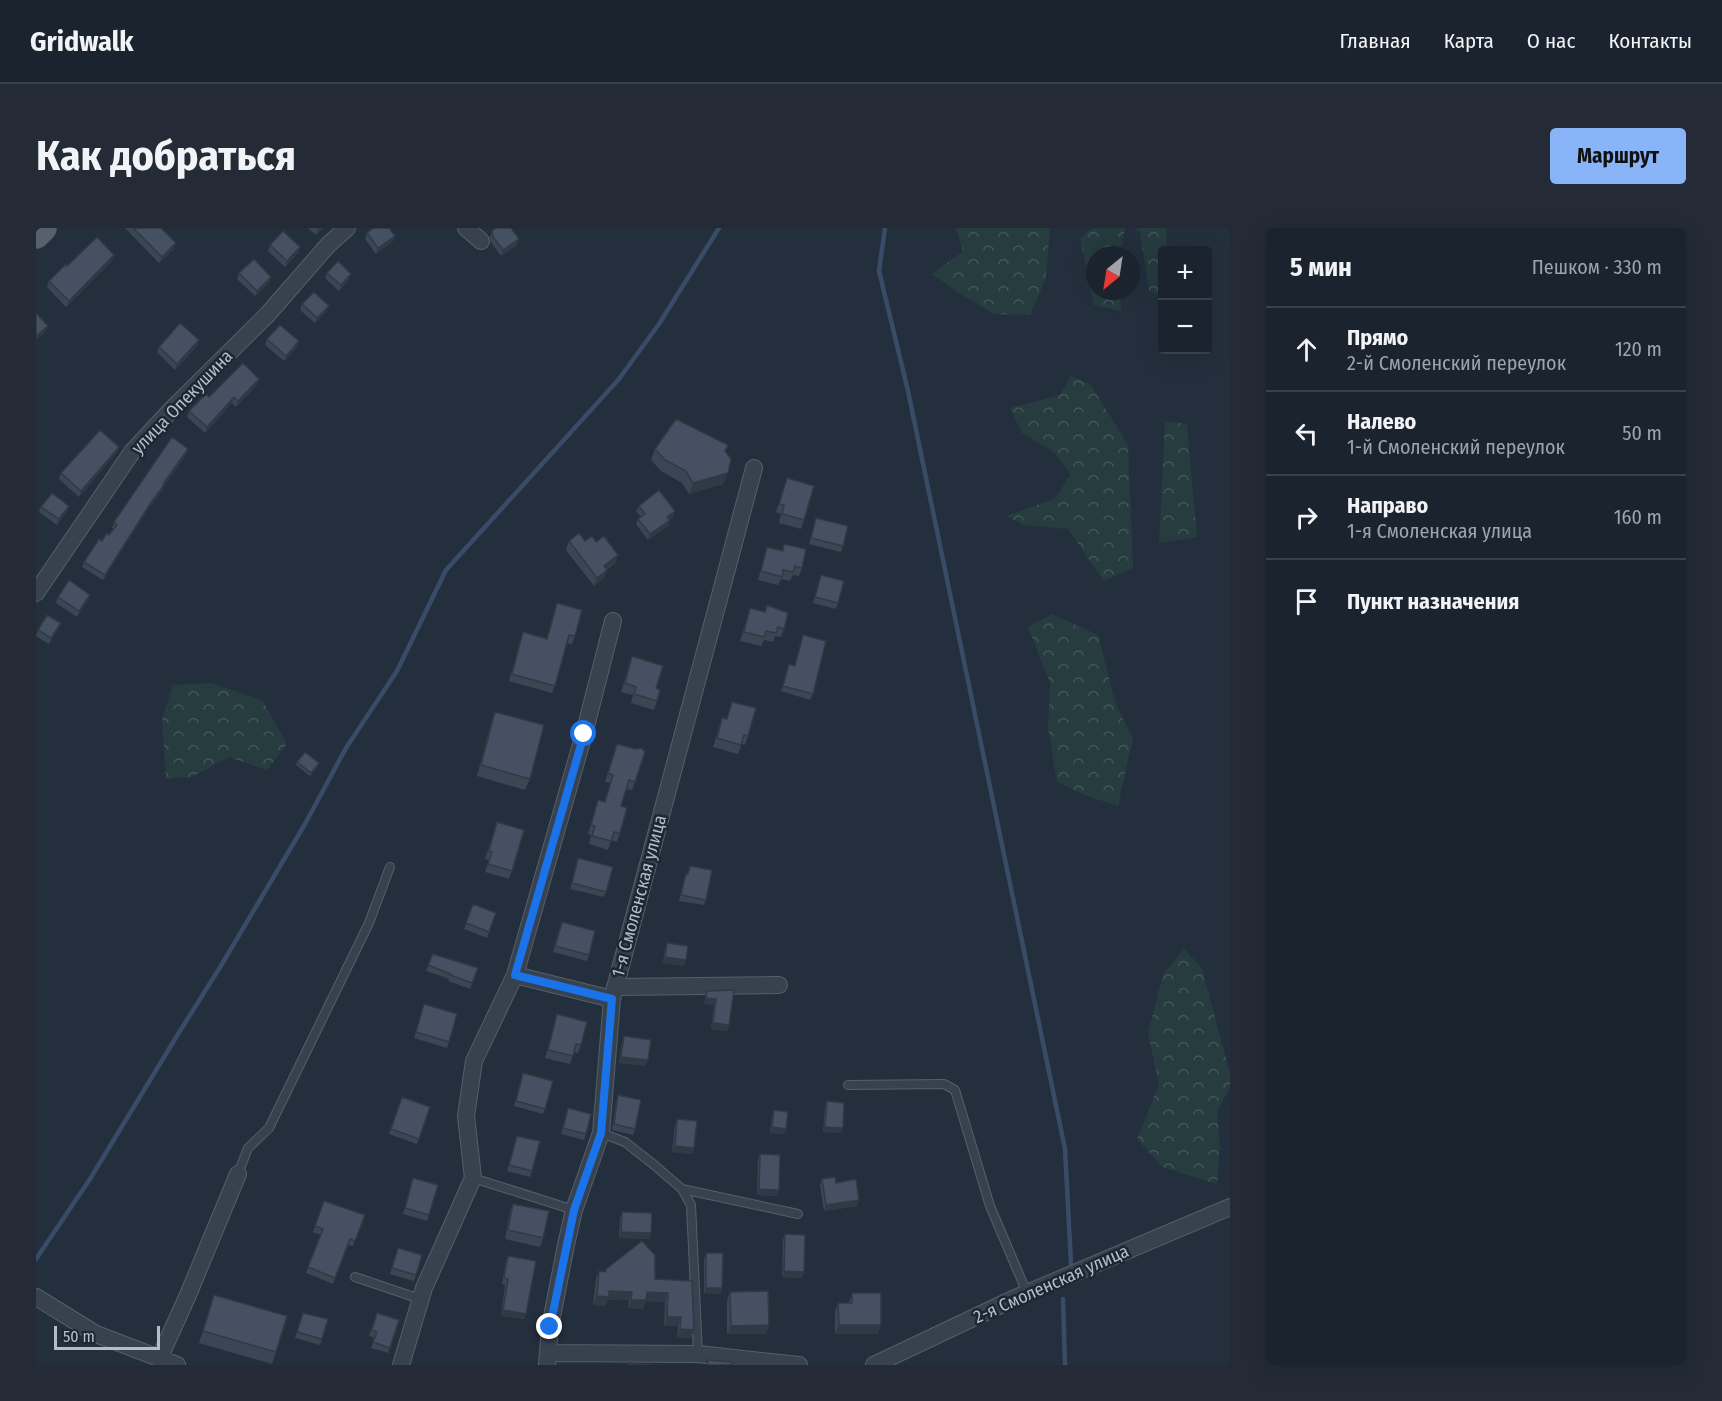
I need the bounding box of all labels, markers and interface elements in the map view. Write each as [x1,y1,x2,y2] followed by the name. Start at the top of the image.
[30,25,134,58] text: Gridwalk
[1340,28,1411,54] text: Главная
[1444,28,1494,54] text: Карта
[1527,28,1575,54] text: О нас
[1608,28,1692,54] text: Контакты
[1550,128,1686,184] button: Маршрут
[36,131,296,181] text: Как добраться
[1086,246,1140,300] north arrow
[1158,246,1212,354] map controls
[1158,246,1212,300] button: +
[1290,252,1352,283] text: 5 мин
[1532,255,1662,279] text: Пешком · 330 m
[1158,300,1212,354] button: −
[1347,324,1408,351] text: Прямо
[1290,333,1323,366] icon: ahead
[1615,337,1662,361] text: 120 m
[127,345,237,459] street label: улица Опекушина
[1347,351,1566,375] text: 2-й Смоленский переулок
[1347,408,1416,435] text: Налево
[1290,417,1323,450] icon: left
[1622,421,1662,445] text: 50 m
[1347,435,1565,459] text: 1-й Смоленский переулок
[1347,492,1428,519] text: Направо
[1290,501,1323,534] icon: right
[1614,505,1662,529] text: 160 m
[1347,519,1532,543] text: 1-я Смоленская улица
[1290,585,1323,618] icon: arrive
[1347,588,1519,615] text: Пункт назначения
[570,720,596,746] route start
[607,813,671,979] street label: 1-я Смоленская улица
[970,1240,1132,1328] street label: 2-я Смоленская улица
[536,1313,562,1339] route end
[54,1323,160,1350] scale bar
[63,1327,95,1346] text: 50 m

